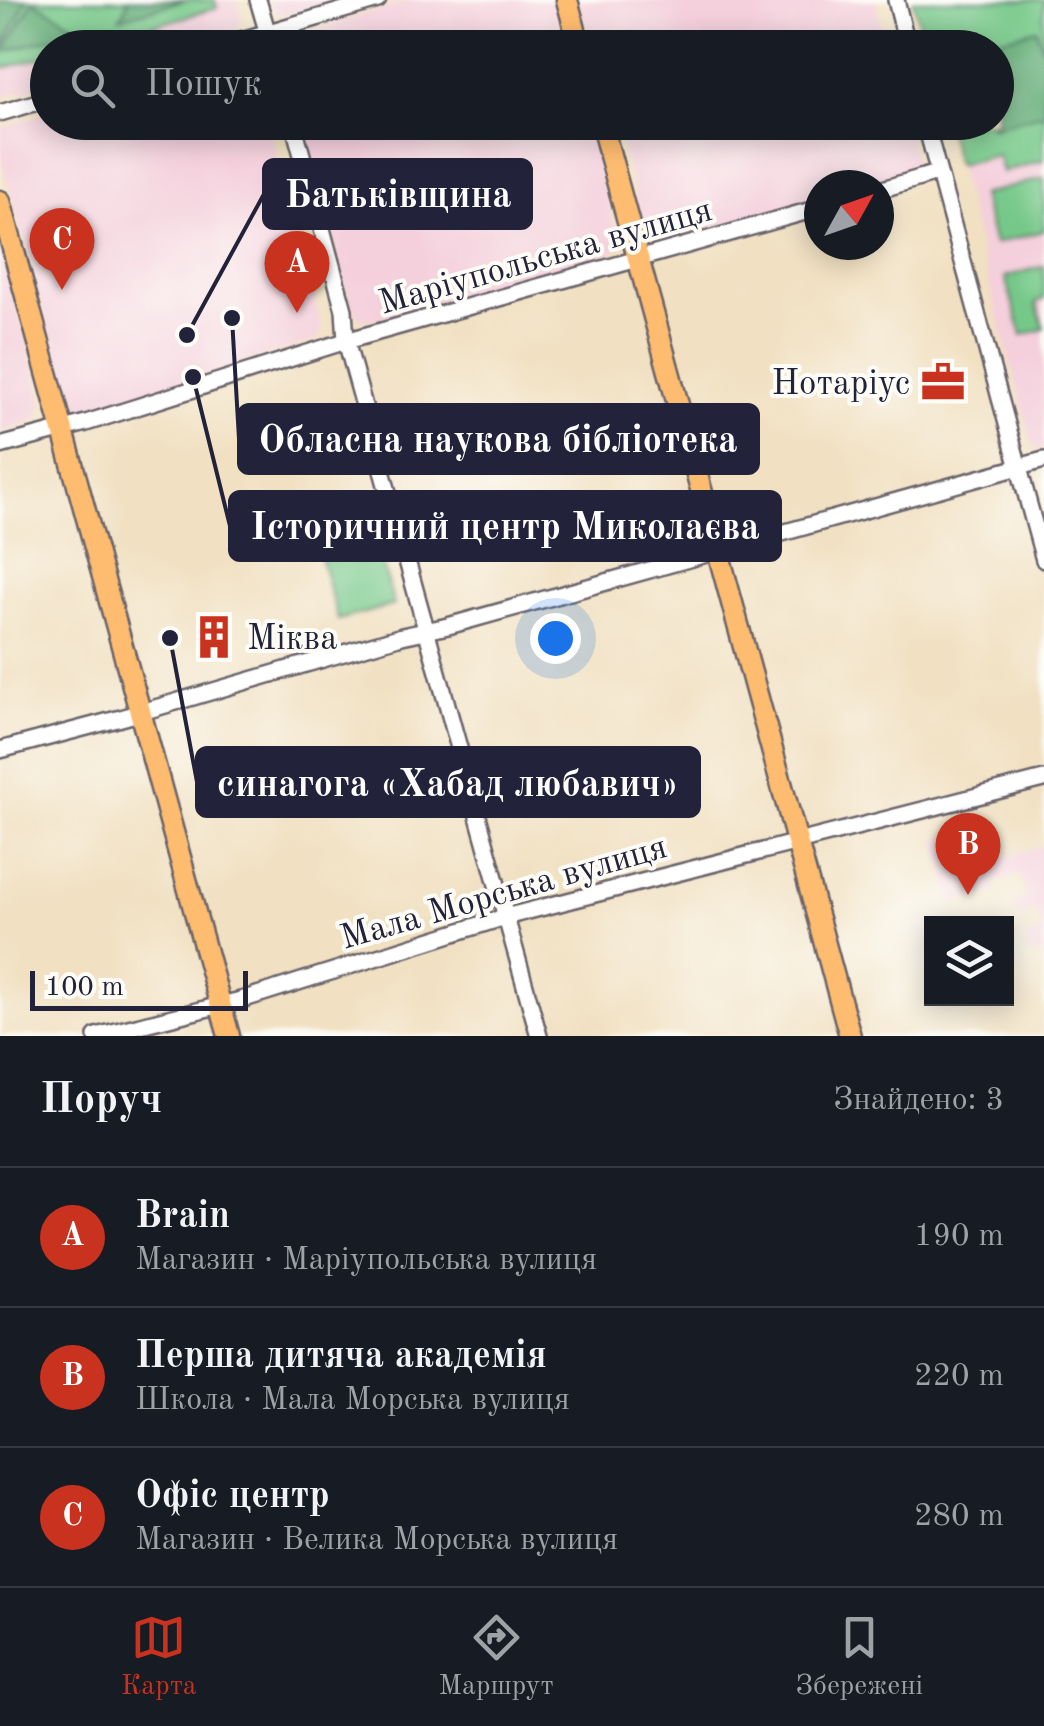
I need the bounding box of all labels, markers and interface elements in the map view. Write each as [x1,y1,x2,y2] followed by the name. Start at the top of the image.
[30,30,1014,140] search box
[65,58,120,113] icon: search
[145,66,262,104] text: Пошук
[264,160,531,228] callout: Батьківщина
[804,170,894,260] north arrow
[284,178,512,216] text: Батьківщина
[375,193,716,322] street label: Маріупольська вулиця
[30,208,94,290] pin: C
[264,230,330,313] pin: A
[919,358,967,406] office icon: Нотаріус
[772,367,910,402] place label: Нотаріус
[239,405,758,473] callout: Обласна наукова бібліотека
[258,423,738,461] text: Обласна наукова бібліотека
[230,492,780,560] callout: Історичний центр Миколаєва
[250,510,760,548] text: Історичний центр Миколаєва
[190,613,238,661] building icon: Міква
[530,613,581,664] your location
[247,622,337,657] place label: Міква
[197,748,699,816] callout: синагога «Хабад любавич»
[217,767,679,805] text: синагога «Хабад любавич»
[936,812,1000,895] pin: B
[336,830,671,957] street label: Мала Морська вулиця
[924,916,1014,1006] map controls
[924,916,1014,1006] button: layers
[30,966,248,1010] scale bar
[45,974,124,1002] text: 100 m
[40,1080,162,1122] text: Поруч
[833,1085,1004,1117] text: Знайдено: 3
[135,1198,230,1236] text: Brain
[60,1221,85,1253] text: A
[914,1221,1004,1253] text: 190 m
[135,1245,597,1277] text: Магазин · Маріупольська вулиця
[135,1338,547,1376] text: Перша дитяча академія
[61,1361,84,1393] text: B
[914,1361,1004,1393] text: 220 m
[135,1385,570,1417] text: Школа · Мала Морська вулиця
[135,1478,330,1516] text: Офіс центр
[62,1501,83,1533] text: C
[914,1501,1004,1533] text: 280 m
[135,1525,618,1557] text: Магазин · Велика Морська вулиця
[121,1610,197,1705] tab: Карта
[439,1610,554,1705] tab: Маршрут
[796,1610,923,1705] tab: Збережені

